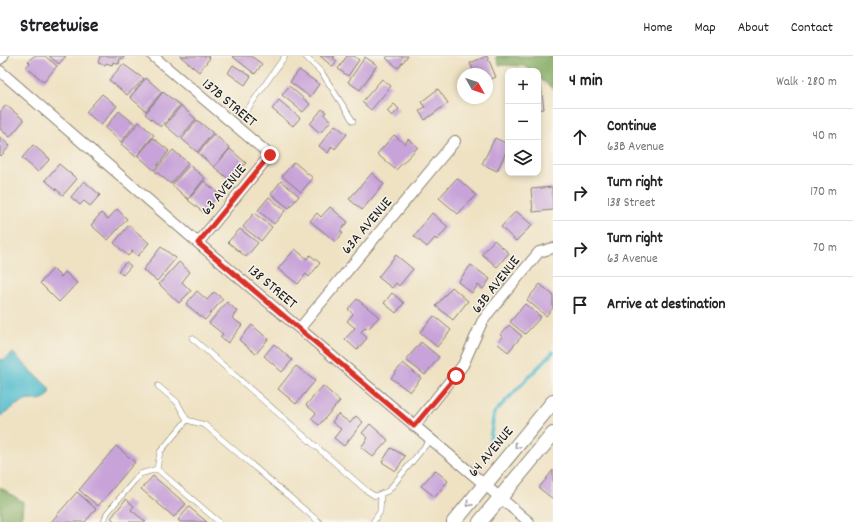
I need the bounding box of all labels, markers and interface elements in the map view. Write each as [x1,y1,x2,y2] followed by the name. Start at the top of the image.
[20,14,98,41] text: Streetwise
[643,18,672,38] text: Home
[694,18,716,38] text: Map
[738,18,769,38] text: About
[791,18,833,38] text: Contact
[457,68,493,104] north arrow
[505,68,541,176] map controls
[505,68,541,104] button: +
[569,70,603,94] text: 4 min
[776,73,837,92] text: Walk · 280 m
[196,74,261,133] street label: 137B STREET
[505,104,541,140] button: −
[607,116,656,138] text: Continue
[569,126,591,148] icon: ahead
[813,127,837,146] text: 40 m
[607,138,664,157] text: 63B Avenue
[505,140,541,176] button: layers
[261,146,279,164] route end
[196,160,253,221] street label: 63 AVENUE
[607,172,663,194] text: Turn right
[569,182,591,204] icon: right
[810,183,837,202] text: 170 m
[337,193,398,260] street label: 63A AVENUE
[607,194,655,213] text: 138 Street
[607,228,663,250] text: Turn right
[569,238,591,260] icon: right
[813,239,837,258] text: 70 m
[607,250,658,269] text: 63 Avenue
[467,251,526,319] street label: 63B AVENUE
[242,260,301,315] street label: 138 STREET
[569,294,591,316] icon: arrive
[607,294,725,316] text: Arrive at destination
[447,367,465,385] route start
[464,422,520,483] street label: 64 AVENUE
[514,441,521,449] one-way arrow
[467,499,474,506] one-way arrow

